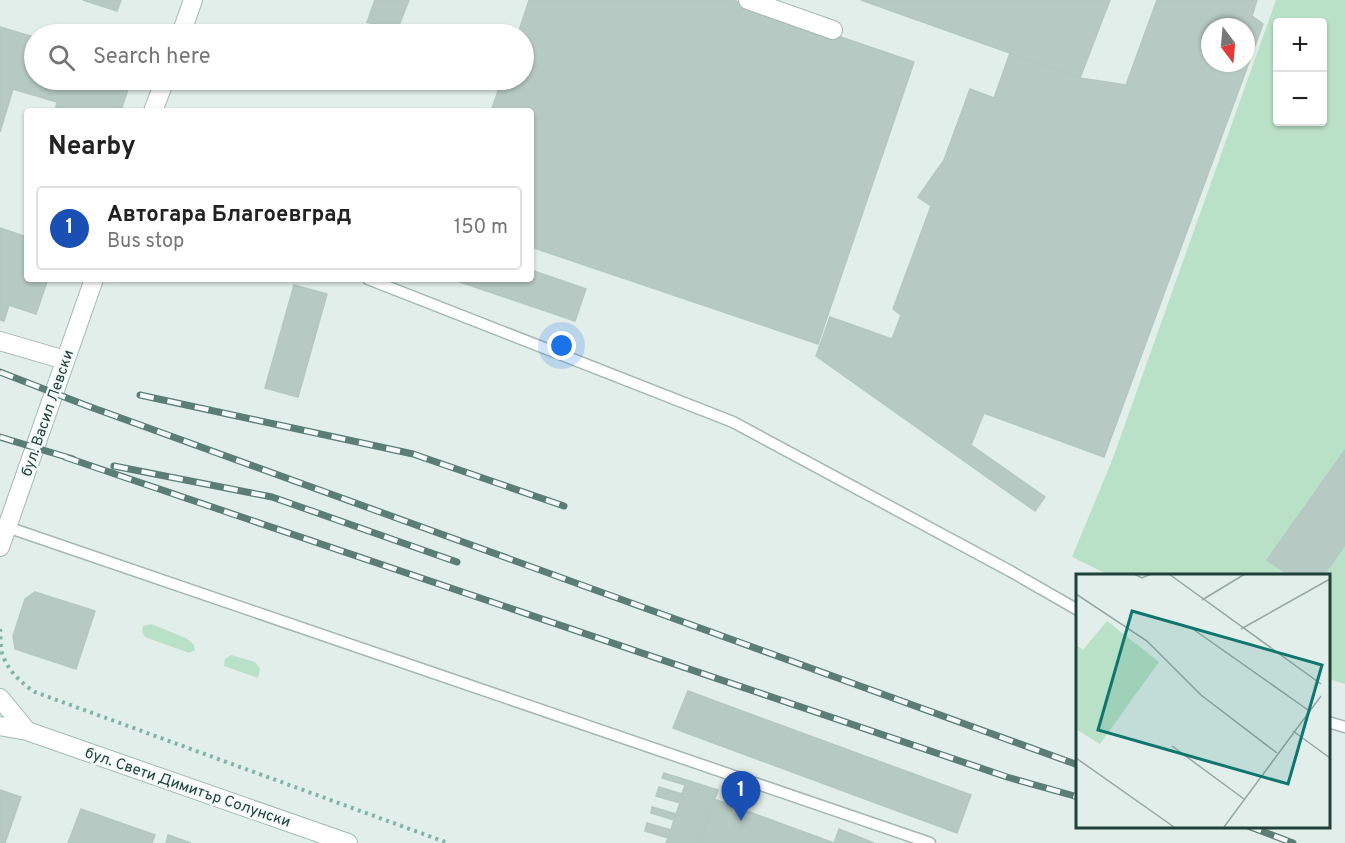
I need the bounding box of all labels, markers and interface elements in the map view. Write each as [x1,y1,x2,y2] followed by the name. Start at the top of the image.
[1201,18,1255,72] north arrow
[1273,18,1327,126] map controls
[1273,18,1327,72] button: +
[24,24,534,90] search box
[45,41,78,74] icon: search
[93,44,211,71] text: Search here
[1273,72,1327,126] button: −
[48,131,136,164] text: Nearby
[107,202,351,229] text: Автогара Благоевград
[66,215,74,241] text: 1
[454,215,508,241] text: 150 m
[107,229,184,255] text: Bus stop
[547,331,576,360] your location
[18,348,79,479] street label: бул. Васил Левски
[1076,574,1330,828] inset map
[82,744,293,833] street label: бул. Свети Димитър Солунски
[722,772,760,821] pin: 1

